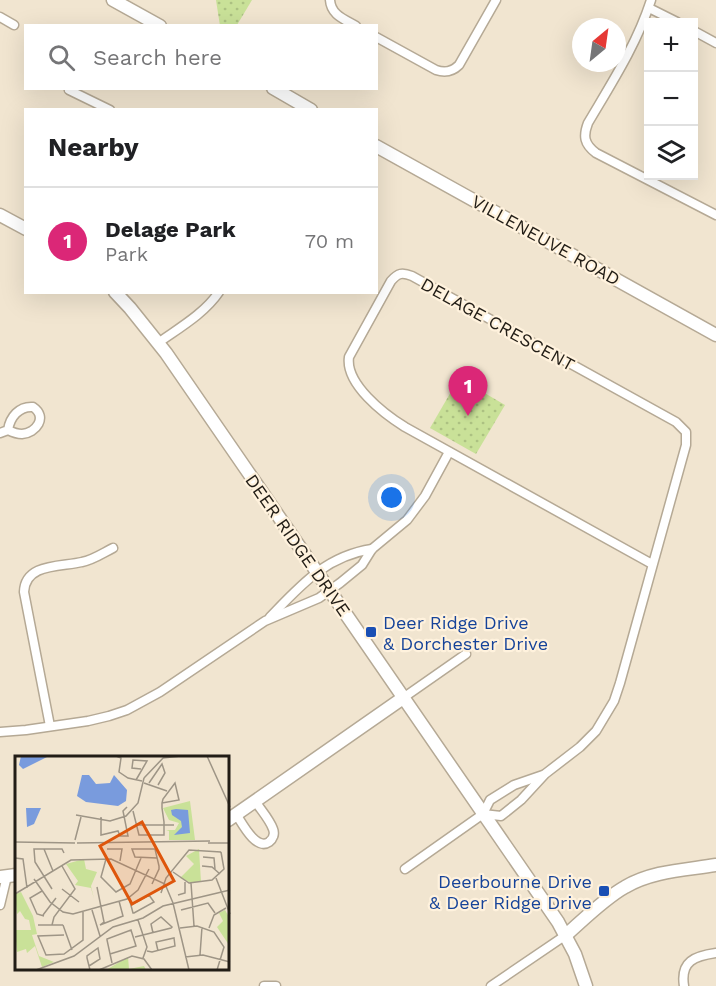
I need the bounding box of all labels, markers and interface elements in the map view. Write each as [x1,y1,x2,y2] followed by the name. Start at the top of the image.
[572,18,626,72] north arrow
[644,18,698,180] map controls
[644,18,698,72] button: +
[24,24,378,90] search box
[45,41,78,74] icon: search
[93,45,222,70] text: Search here
[644,72,698,126] button: −
[644,126,698,180] button: layers
[48,132,139,162] text: Nearby
[468,190,624,290] street label: VILLENEUVE ROAD
[105,217,236,242] text: Delage Park
[63,229,72,253] text: 1
[305,229,354,253] text: 70 m
[105,242,148,266] text: Park
[417,273,579,375] street label: DELAGE CRESCENT
[448,366,488,416] pin: 1
[241,470,355,620] street label: DEER RIDGE DRIVE
[377,483,406,512] your location
[383,612,548,654] place label: Deer Ridge Drive & Dorchester Drive
[364,625,378,639] marker: Deer Ridge Drive & Dorchester Drive
[15,756,230,971] inset map
[429,871,592,913] place label: Deerbourne Drive & Deer Ridge Drive
[597,884,611,898] marker: Deerbourne Drive & Deer Ridge Drive

